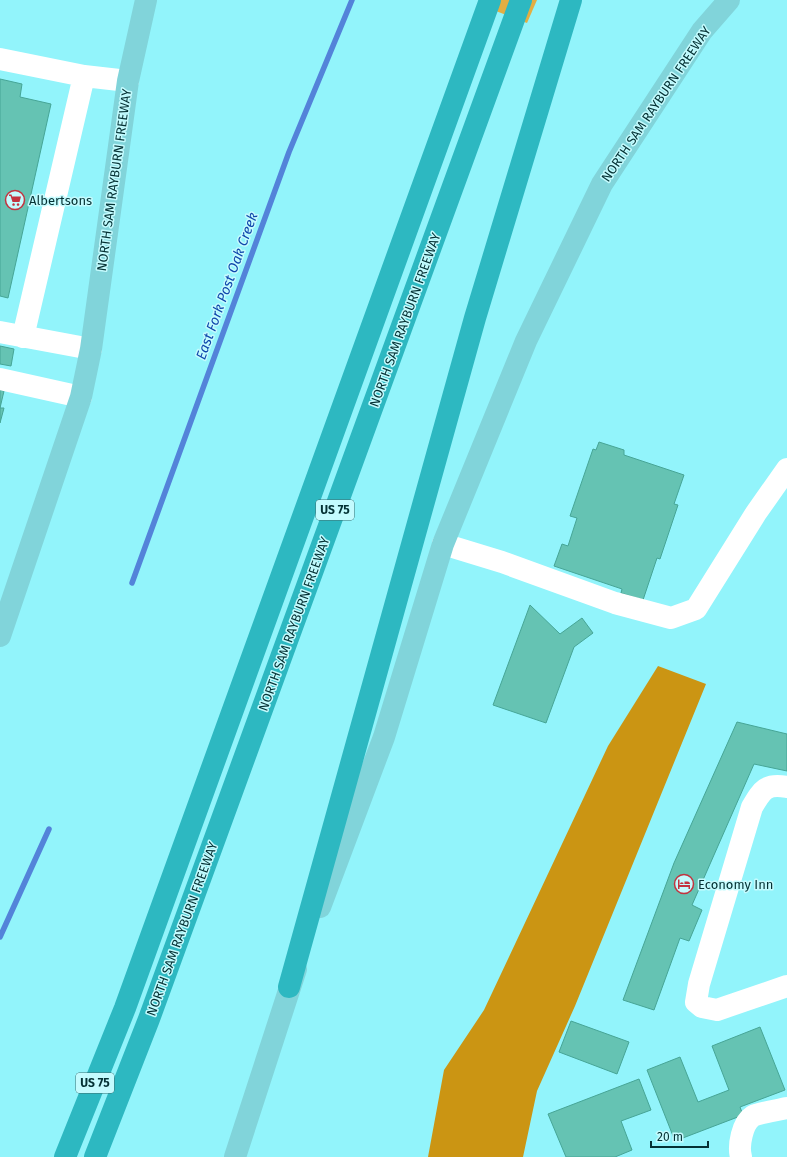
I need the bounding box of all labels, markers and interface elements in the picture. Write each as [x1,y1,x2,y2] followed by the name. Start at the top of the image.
[598,23,714,184] street label: NORTH SAM RAYBURN FREEWAY
[94,87,134,272] street label: NORTH SAM RAYBURN FREEWAY
[4,189,26,211] supermarket icon: Albertsons
[29,193,92,208] place label: Albertsons
[192,210,262,362] water label: East Fork Post Oak Creek
[367,230,444,409] street label: NORTH SAM RAYBURN FREEWAY
[316,500,354,520] road number: US 75
[256,534,333,713] street label: NORTH SAM RAYBURN FREEWAY
[144,839,221,1018] street label: NORTH SAM RAYBURN FREEWAY
[673,873,695,895] hotel icon: Economy Inn
[698,877,773,892] place label: Economy Inn
[76,1073,114,1093] road number: US 75
[651,1123,708,1149] scale bar
[657,1130,683,1144] text: 20 m

